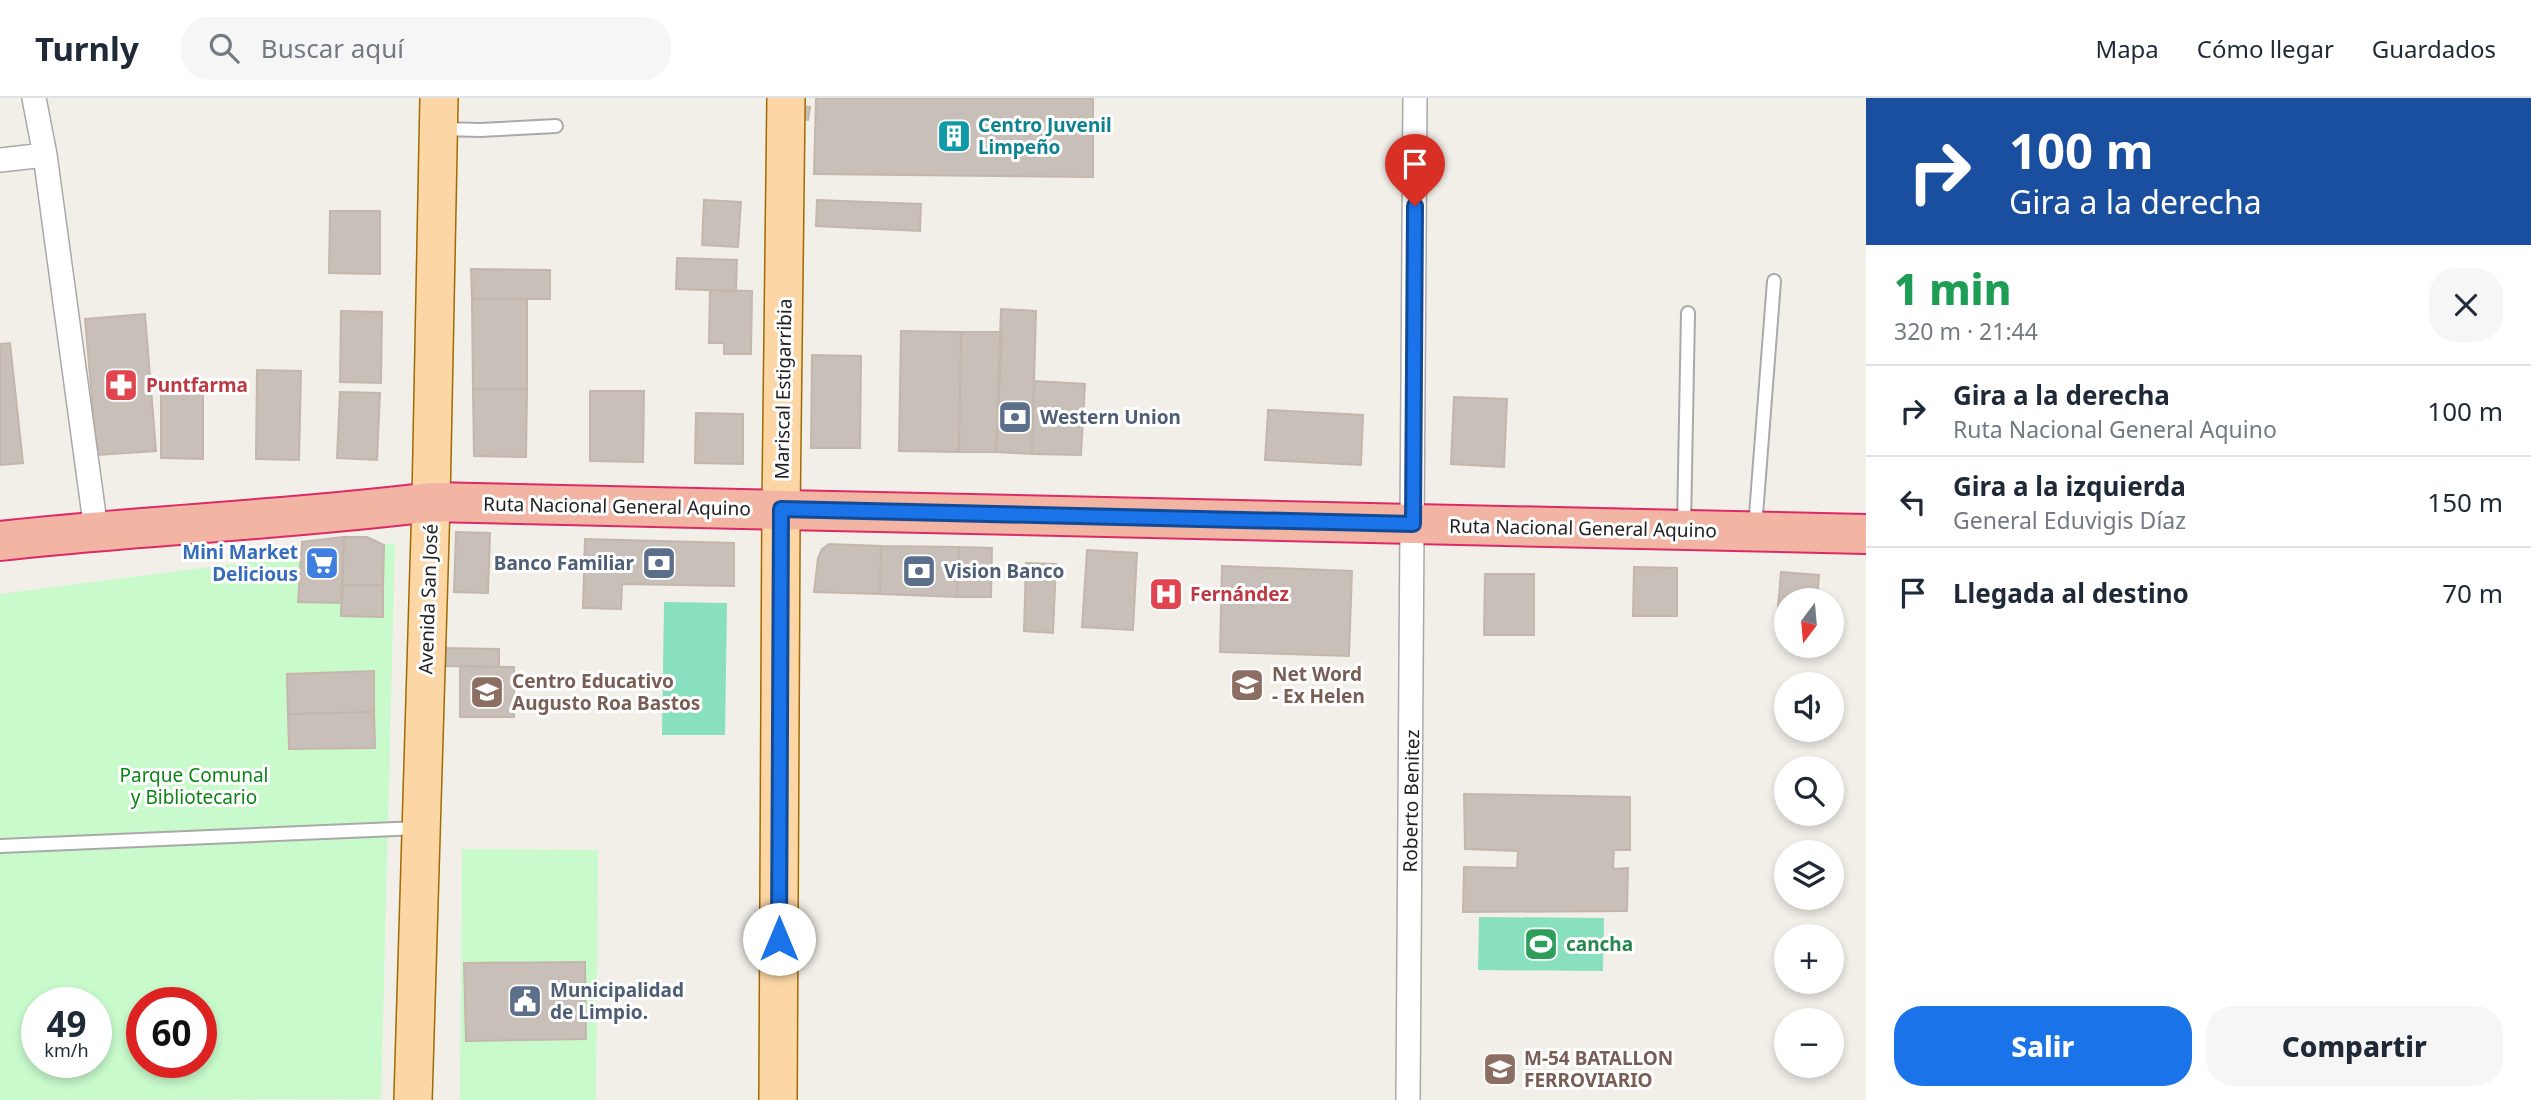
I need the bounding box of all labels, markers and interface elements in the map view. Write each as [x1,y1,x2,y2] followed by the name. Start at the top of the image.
[181,17,671,80] search box
[35,26,139,71] text: Turnly
[205,29,243,67] icon: search
[261,30,404,66] text: Buscar aquí
[2095,32,2159,65] text: Mapa
[2197,32,2334,65] text: Cómo llegar
[2372,32,2496,65] text: Guardados
[978,112,1112,160] place label: Centro Juvenil Limpeño
[935,117,973,155] building icon: Centro Juvenil Limpeño
[2009,117,2154,183] text: 100 m
[1894,126,1985,217] icon: right
[1385,134,1445,206] pin
[1396,145,1434,183] icon: arrive
[2009,180,2262,223] text: Gira a la derecha
[1894,260,2011,317] text: 1 min
[2429,268,2503,342] button: close
[768,298,798,480] street label: Mariscal Estigarribia
[1894,315,2038,347] text: 320 m · 21:44
[102,366,140,404] pharmacy icon: Puntfarma
[146,372,248,398] place label: Puntfarma
[1953,377,2170,413] text: Gira a la derecha
[1894,392,1932,430] icon: right
[2427,393,2503,429] text: 100 m
[996,398,1034,436] bank icon: Western Union
[1040,404,1181,430] place label: Western Union
[1953,413,2277,445] text: Ruta Nacional General Aquino
[1953,468,2186,504] text: Gira a la izquierda
[1894,483,1932,521] icon: left
[2427,484,2503,520] text: 150 m
[483,491,751,521] street label: Ruta Nacional General Aquino
[1953,504,2186,536] text: General Eduvigis Díaz
[1449,513,1717,543] street label: Ruta Nacional General Aquino
[412,523,444,675] street label: Avenida San José
[182,539,298,587] place label: Mini Market Delicious
[303,544,341,582] supermarket icon: Mini Market Delicious
[640,544,678,582] bank icon: Banco Familiar
[494,550,634,576] place label: Banco Familiar
[900,552,938,590] bank icon: Vision Banco
[944,558,1064,584] place label: Vision Banco
[1894,574,1932,612] icon: arrive
[1147,575,1185,613] hospital icon: Fernández
[1953,575,2189,611] text: Llegada al destino
[2442,575,2503,611] text: 70 m
[1190,581,1289,607] place label: Fernández
[1774,588,1844,658] north arrow
[1774,588,1844,1078] map controls
[1272,661,1365,709] place label: Net Word - Ex Helen
[1228,666,1266,704] school or university icon: Net Word - Ex Helen
[512,668,700,716] place label: Centro Educativo Augusto Roa Bastos
[1774,672,1844,742] button: sound
[468,673,506,711] school or university icon: Centro Educativo Augusto Roa Bastos
[1397,729,1425,873] street label: Roberto Benitez
[1774,756,1844,826] button: search
[119,762,269,810] park label: Parque Comunal y Bibliotecario
[1774,840,1844,910] button: layers
[742,902,816,976] position arrow
[1774,924,1844,994] button: +
[1522,925,1560,963] sports icon: cancha
[1566,931,1633,957] place label: cancha
[550,977,684,1025] place label: Municipalidad de Limpio.
[506,982,544,1020] public building icon: Municipalidad de Limpio.
[126,987,217,1078] speed limit sign: 60
[46,1000,87,1047] text: 49
[1894,1006,2192,1086] button: Salir
[2206,1006,2503,1086] button: Compartir
[1774,1008,1844,1078] button: −
[44,1038,89,1062] text: km/h
[1524,1045,1673,1093] place label: M-54 BATALLON FERROVIARIO
[1481,1050,1519,1088] school or university icon: M-54 BATALLON FERROVIARIO

